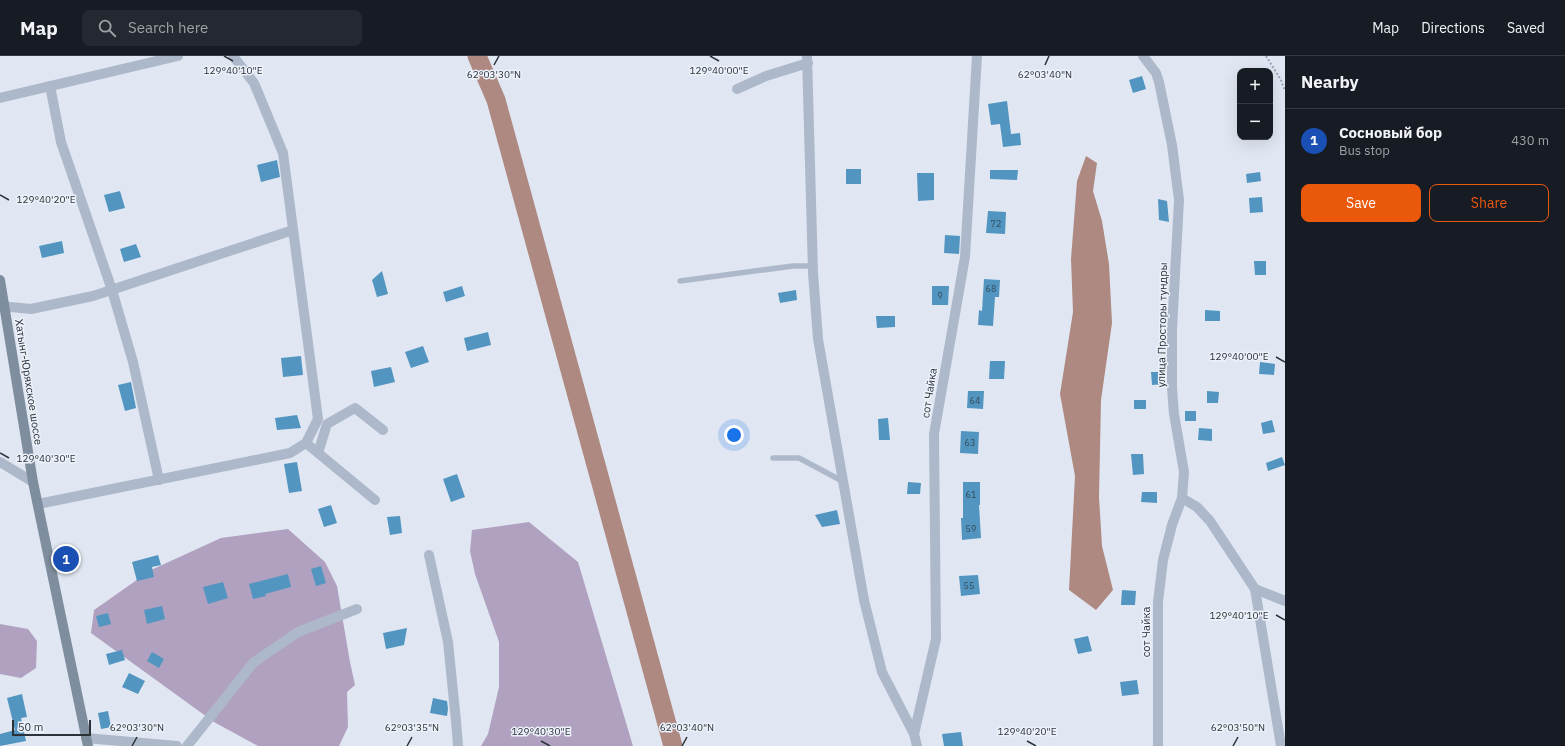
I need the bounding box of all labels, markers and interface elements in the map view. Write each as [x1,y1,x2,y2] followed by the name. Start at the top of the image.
[82,10,362,46] search box
[20,16,58,40] text: Map
[96,17,118,39] icon: search
[128,18,208,37] text: Search here
[1372,19,1399,37] text: Map
[1421,19,1485,37] text: Directions
[1507,19,1545,37] text: Saved
[203,64,263,77] text: 129°40'10"E
[689,64,749,77] text: 129°40'00"E
[467,68,521,81] text: 62°03'30"N
[1018,68,1072,81] text: 62°03'40"N
[1237,68,1273,140] map controls
[1237,68,1273,104] button: +
[1301,71,1359,93] text: Nearby
[1237,104,1273,140] button: −
[1339,123,1442,142] text: Сосновый бор
[1310,132,1318,149] text: 1
[1511,132,1549,149] text: 430 m
[1339,142,1390,159] text: Bus stop
[1301,184,1421,222] button: Save
[1429,184,1549,222] button: Share
[16,193,76,206] text: 129°40'20"E
[991,218,1001,229] house number: 72
[1154,262,1170,388] street label: улица Просторы тундры
[986,283,996,294] house number: 68
[937,290,943,301] house number: 9
[12,318,46,446] street label: Хатынг-Юряхское шоссе
[1209,350,1269,363] text: 129°40'00"E
[918,367,940,419] street label: сот Чайка
[970,395,980,406] house number: 64
[724,425,744,445] your location
[965,437,975,448] house number: 63
[16,452,76,465] text: 129°40'30"E
[966,489,976,500] house number: 61
[966,523,976,534] house number: 59
[53,544,79,574] pin: 1
[964,580,974,591] house number: 55
[1139,607,1153,657] street label: сот Чайка
[1209,609,1269,622] text: 129°40'10"E
[12,718,91,737] scale bar
[18,720,43,734] text: 50 m
[110,721,164,734] text: 62°03'30"N
[385,721,439,734] text: 62°03'35"N
[660,721,714,734] text: 62°03'40"N
[1211,721,1265,734] text: 62°03'50"N
[511,725,571,738] text: 129°40'30"E
[997,725,1057,738] text: 129°40'20"E

